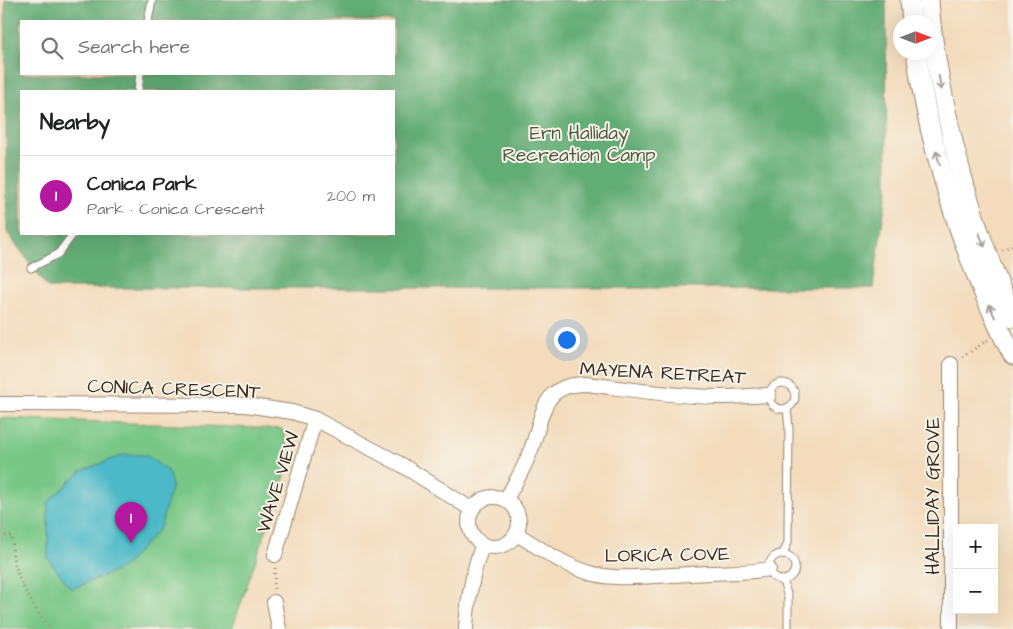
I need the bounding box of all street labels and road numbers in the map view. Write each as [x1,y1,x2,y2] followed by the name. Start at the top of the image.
[579,356,747,391] street label: MAYENA RETREAT
[87,373,261,406] street label: CONICA CRESCENT
[920,417,947,575] street label: HALLIDAY GROVE
[250,428,307,536] street label: WAVE VIEW
[604,541,730,570] street label: LORICA COVE

